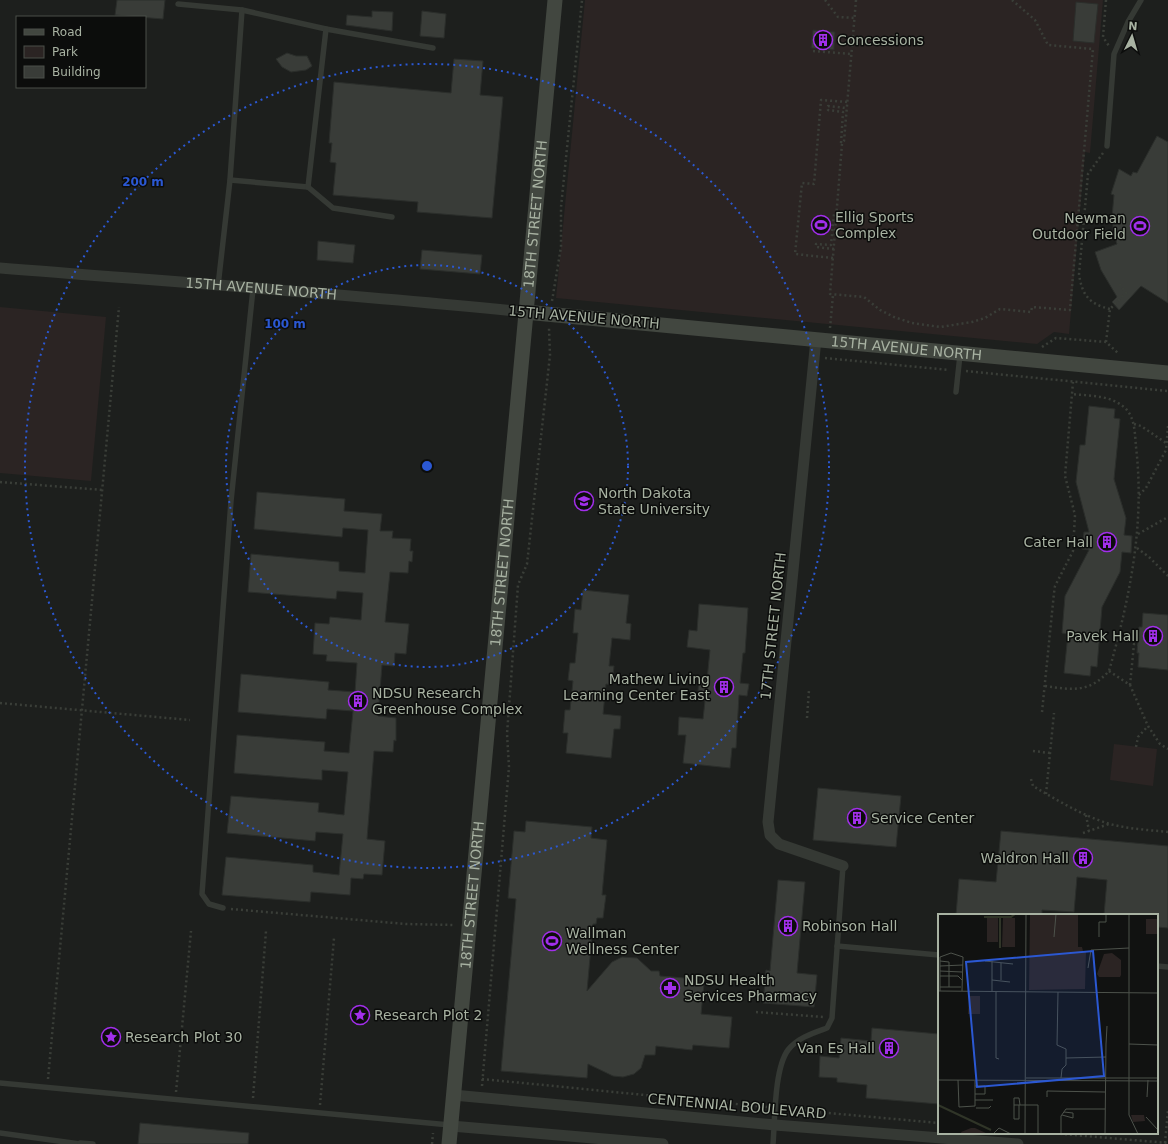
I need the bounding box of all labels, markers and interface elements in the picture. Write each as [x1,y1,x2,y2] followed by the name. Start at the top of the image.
[16,16,146,88] legend
[1112,16,1152,56] north arrow
[1128,20,1138,33] text: N
[52,25,82,39] text: Road
[812,29,834,51] building icon: Concessions
[837,32,924,48] place label: Concessions
[52,45,78,59] text: Park
[52,65,101,79] text: Building
[520,139,550,289] street label: 18TH STREET NORTH
[122,175,164,189] text: 200 m
[835,209,914,241] place label: Ellig Sports Complex
[1032,210,1126,242] place label: Newman Outdoor Field
[810,214,832,236] sports icon: Ellig Sports Complex
[1129,215,1151,237] sports icon: Newman Outdoor Field
[185,274,338,303] street label: 15TH AVENUE NORTH
[508,302,660,332] street label: 15TH AVENUE NORTH
[264,317,306,331] text: 100 m
[830,333,983,363] street label: 15TH AVENUE NORTH
[420,459,434,473] centre of rings
[598,485,710,517] place label: North Dakota State University
[573,490,595,512] school or university icon: North Dakota State University
[487,498,517,647] street label: 18TH STREET NORTH
[1096,531,1118,553] building icon: Cater Hall
[1023,534,1093,550] place label: Cater Hall
[757,551,789,701] street label: 17TH STREET NORTH
[1142,625,1164,647] building icon: Pavek Hall
[1066,628,1139,644] place label: Pavek Hall
[563,671,711,703] place label: Mathew Living Learning Center East
[713,676,735,698] building icon: Mathew Living Learning Center East
[372,685,522,717] place label: NDSU Research Greenhouse Complex
[347,690,369,712] building icon: NDSU Research Greenhouse Complex
[846,807,868,829] building icon: Service Center
[871,810,975,826] place label: Service Center
[457,820,487,970] street label: 18TH STREET NORTH
[1072,847,1094,869] building icon: Waldron Hall
[980,850,1069,866] place label: Waldron Hall
[938,914,1158,1134] inset map
[777,915,799,937] building icon: Robinson Hall
[802,918,897,934] place label: Robinson Hall
[566,925,679,957] place label: Wallman Wellness Center
[541,930,563,952] sports icon: Wallman Wellness Center
[684,972,817,1004] place label: NDSU Health Services Pharmacy
[659,977,681,999] pharmacy icon: NDSU Health Services Pharmacy
[349,1004,371,1026] place icon: Research Plot 2
[374,1007,482,1023] place label: Research Plot 2
[100,1026,122,1048] place icon: Research Plot 30
[125,1029,242,1045] place label: Research Plot 30
[878,1037,900,1059] building icon: Van Es Hall
[797,1040,875,1056] place label: Van Es Hall
[647,1090,827,1122] street label: CENTENNIAL BOULEVARD

